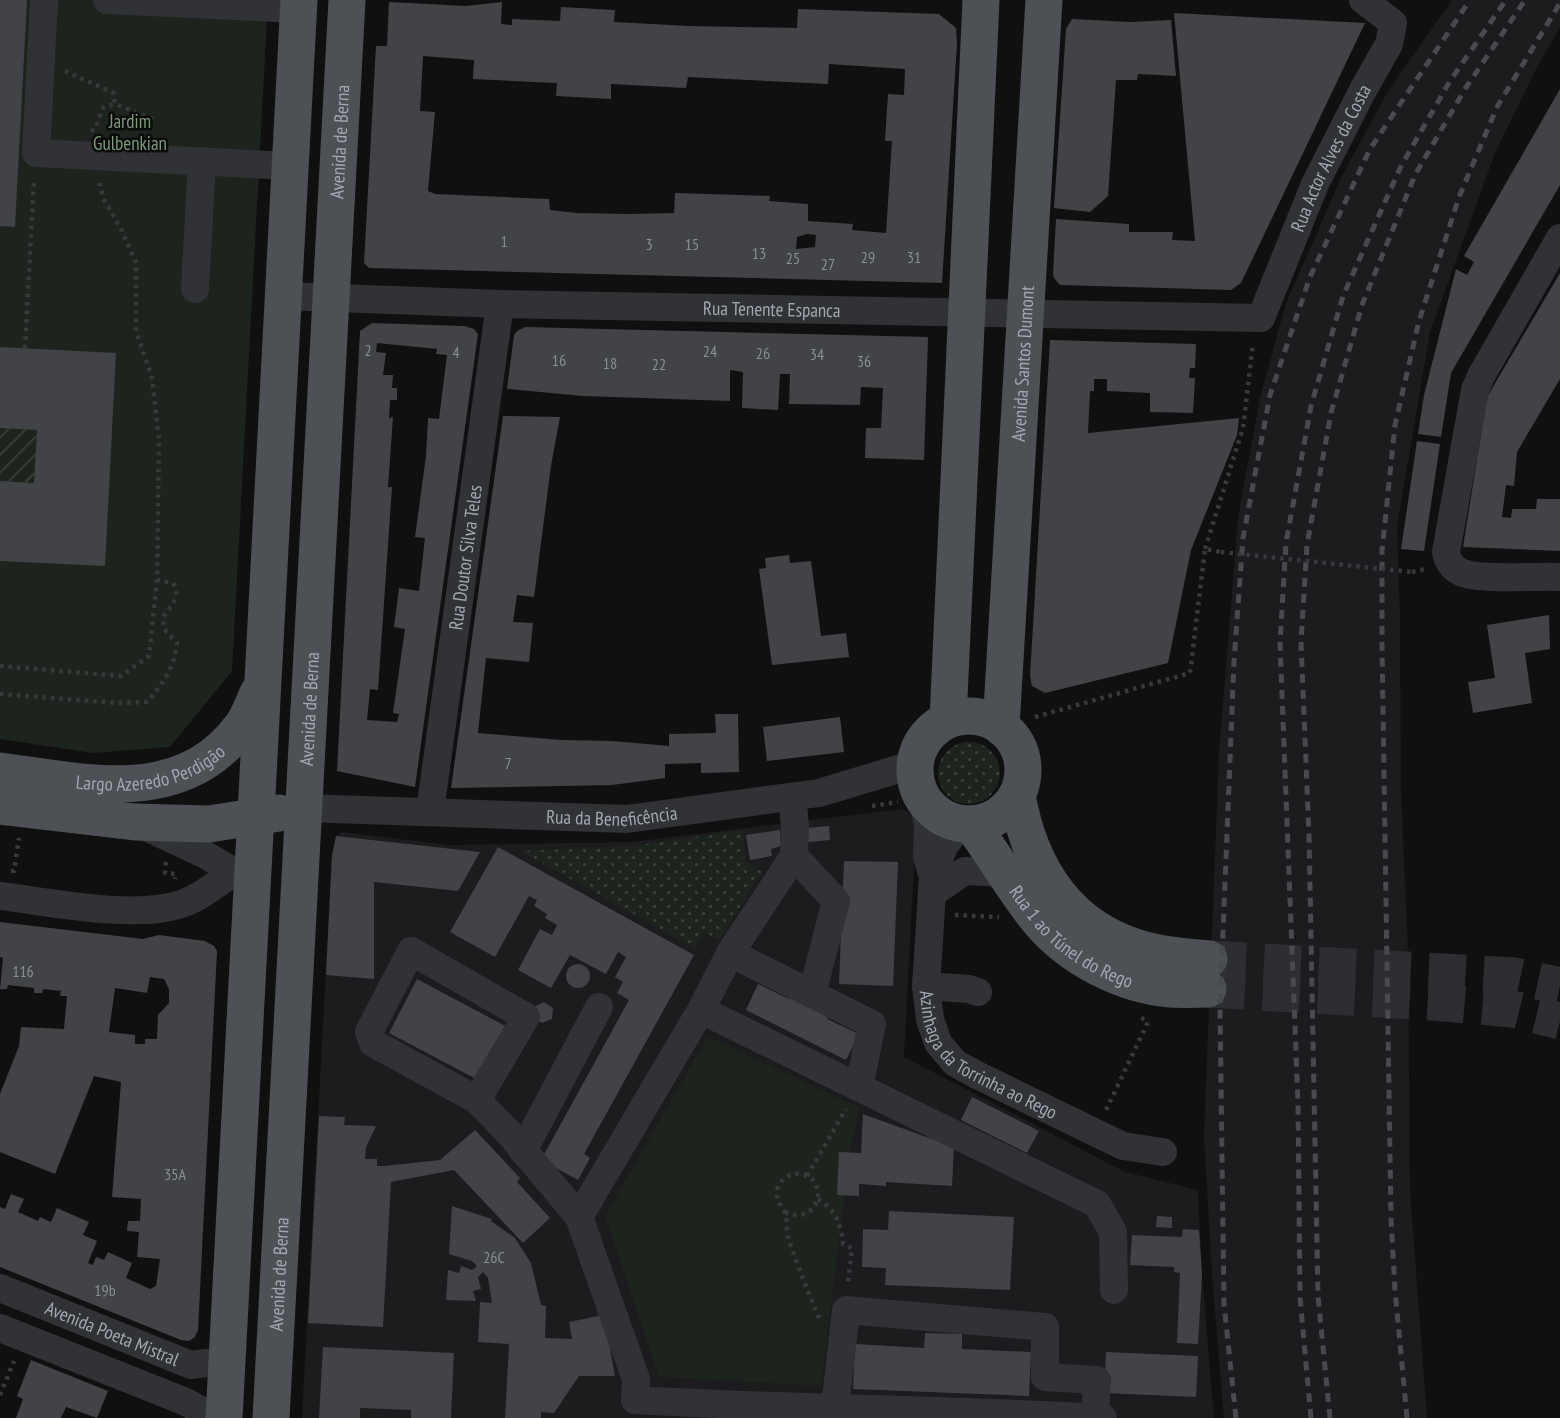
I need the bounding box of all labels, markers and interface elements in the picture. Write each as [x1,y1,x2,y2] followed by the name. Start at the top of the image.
[1285,80,1376,235] street label: Rua Actor Alves da Costa
[324,84,354,199] street label: Avenida de Berna
[93,109,167,155] park label: Jardim Gulbenkian
[500,231,508,251] house number: 1
[645,234,653,254] house number: 3
[685,234,699,254] house number: 15
[752,243,766,263] house number: 13
[861,247,875,267] house number: 29
[907,247,921,267] house number: 31
[786,248,800,268] house number: 25
[821,254,835,274] house number: 27
[1006,284,1039,442] street label: Avenida Santos Dumont
[703,296,841,322] street label: Rua Tenente Espanca
[364,340,372,360] house number: 2
[703,341,717,361] house number: 24
[452,342,460,362] house number: 4
[756,343,770,363] house number: 26
[810,344,824,364] house number: 34
[552,350,566,370] house number: 16
[857,351,871,371] house number: 36
[603,353,617,373] house number: 18
[652,354,666,374] house number: 22
[443,483,487,632] street label: Rua Doutor Silva Teles
[294,651,324,767] street label: Avenida de Berna
[75,739,230,796] street label: Largo Azeredo Perdigão
[504,753,512,773] house number: 7
[546,800,679,831] street label: Rua da Beneficência
[1004,881,1136,993] street label: Rua 1 ao Túnel do Rego
[12,961,34,981] house number: 116
[915,989,1061,1124] street label: Azinhaga da Torrinha ao Rego
[164,1164,186,1184] house number: 35A
[264,1217,294,1332] street label: Avenida de Berna
[483,1247,505,1267] house number: 26C
[94,1280,116,1300] house number: 19b
[42,1296,183,1371] street label: Avenida Poeta Mistral

